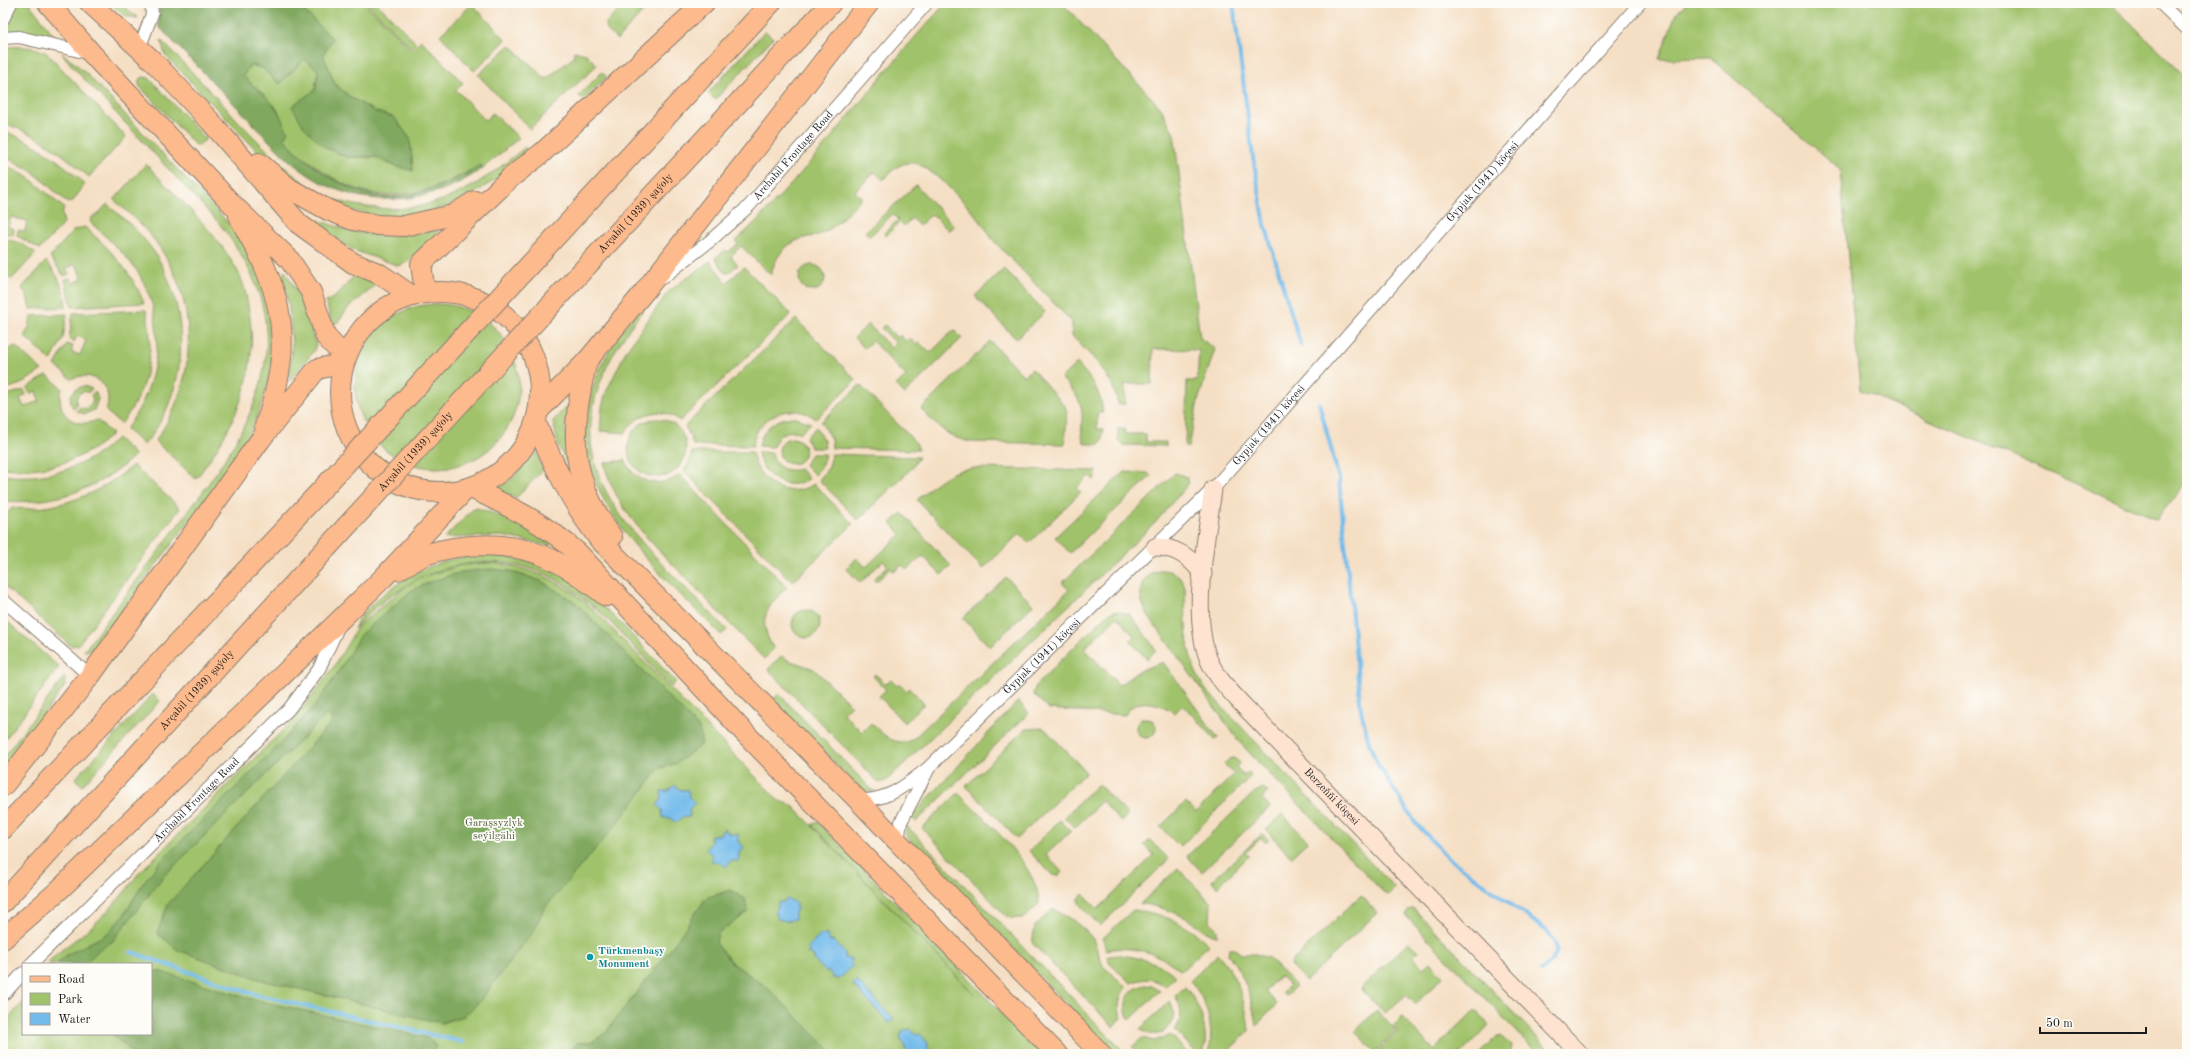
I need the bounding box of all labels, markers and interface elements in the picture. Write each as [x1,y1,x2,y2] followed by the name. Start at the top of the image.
[751,109,835,203] street label: Archabil Frontage Road
[1445,140,1521,224] street label: Gypjak (1941) köçesi
[596,171,675,255] street label: Arçabil (1939) şaýoly
[1231,383,1307,468] street label: Gypjak (1941) köçesi
[376,409,455,494] street label: Arçabil (1939) şaýoly
[1001,616,1083,696] street label: Gypjak (1941) köçesi
[157,648,236,732] street label: Arçabil (1939) şaýoly
[152,756,242,845] street label: Archabil Frontage Road
[1302,766,1361,827] street label: Berzeňňi köçesi
[465,818,523,842] park label: Garaşsyzlyk seýilgähi
[598,946,665,970] place label: Türkmenbaşy Monument
[585,952,595,962] marker: Türkmenbaşy Monument
[22,963,152,1035] legend
[58,974,85,986] text: Road
[58,994,83,1006] text: Park
[2040,1009,2146,1035] scale bar
[58,1014,91,1026] text: Water
[2046,1017,2073,1030] text: 50 m

